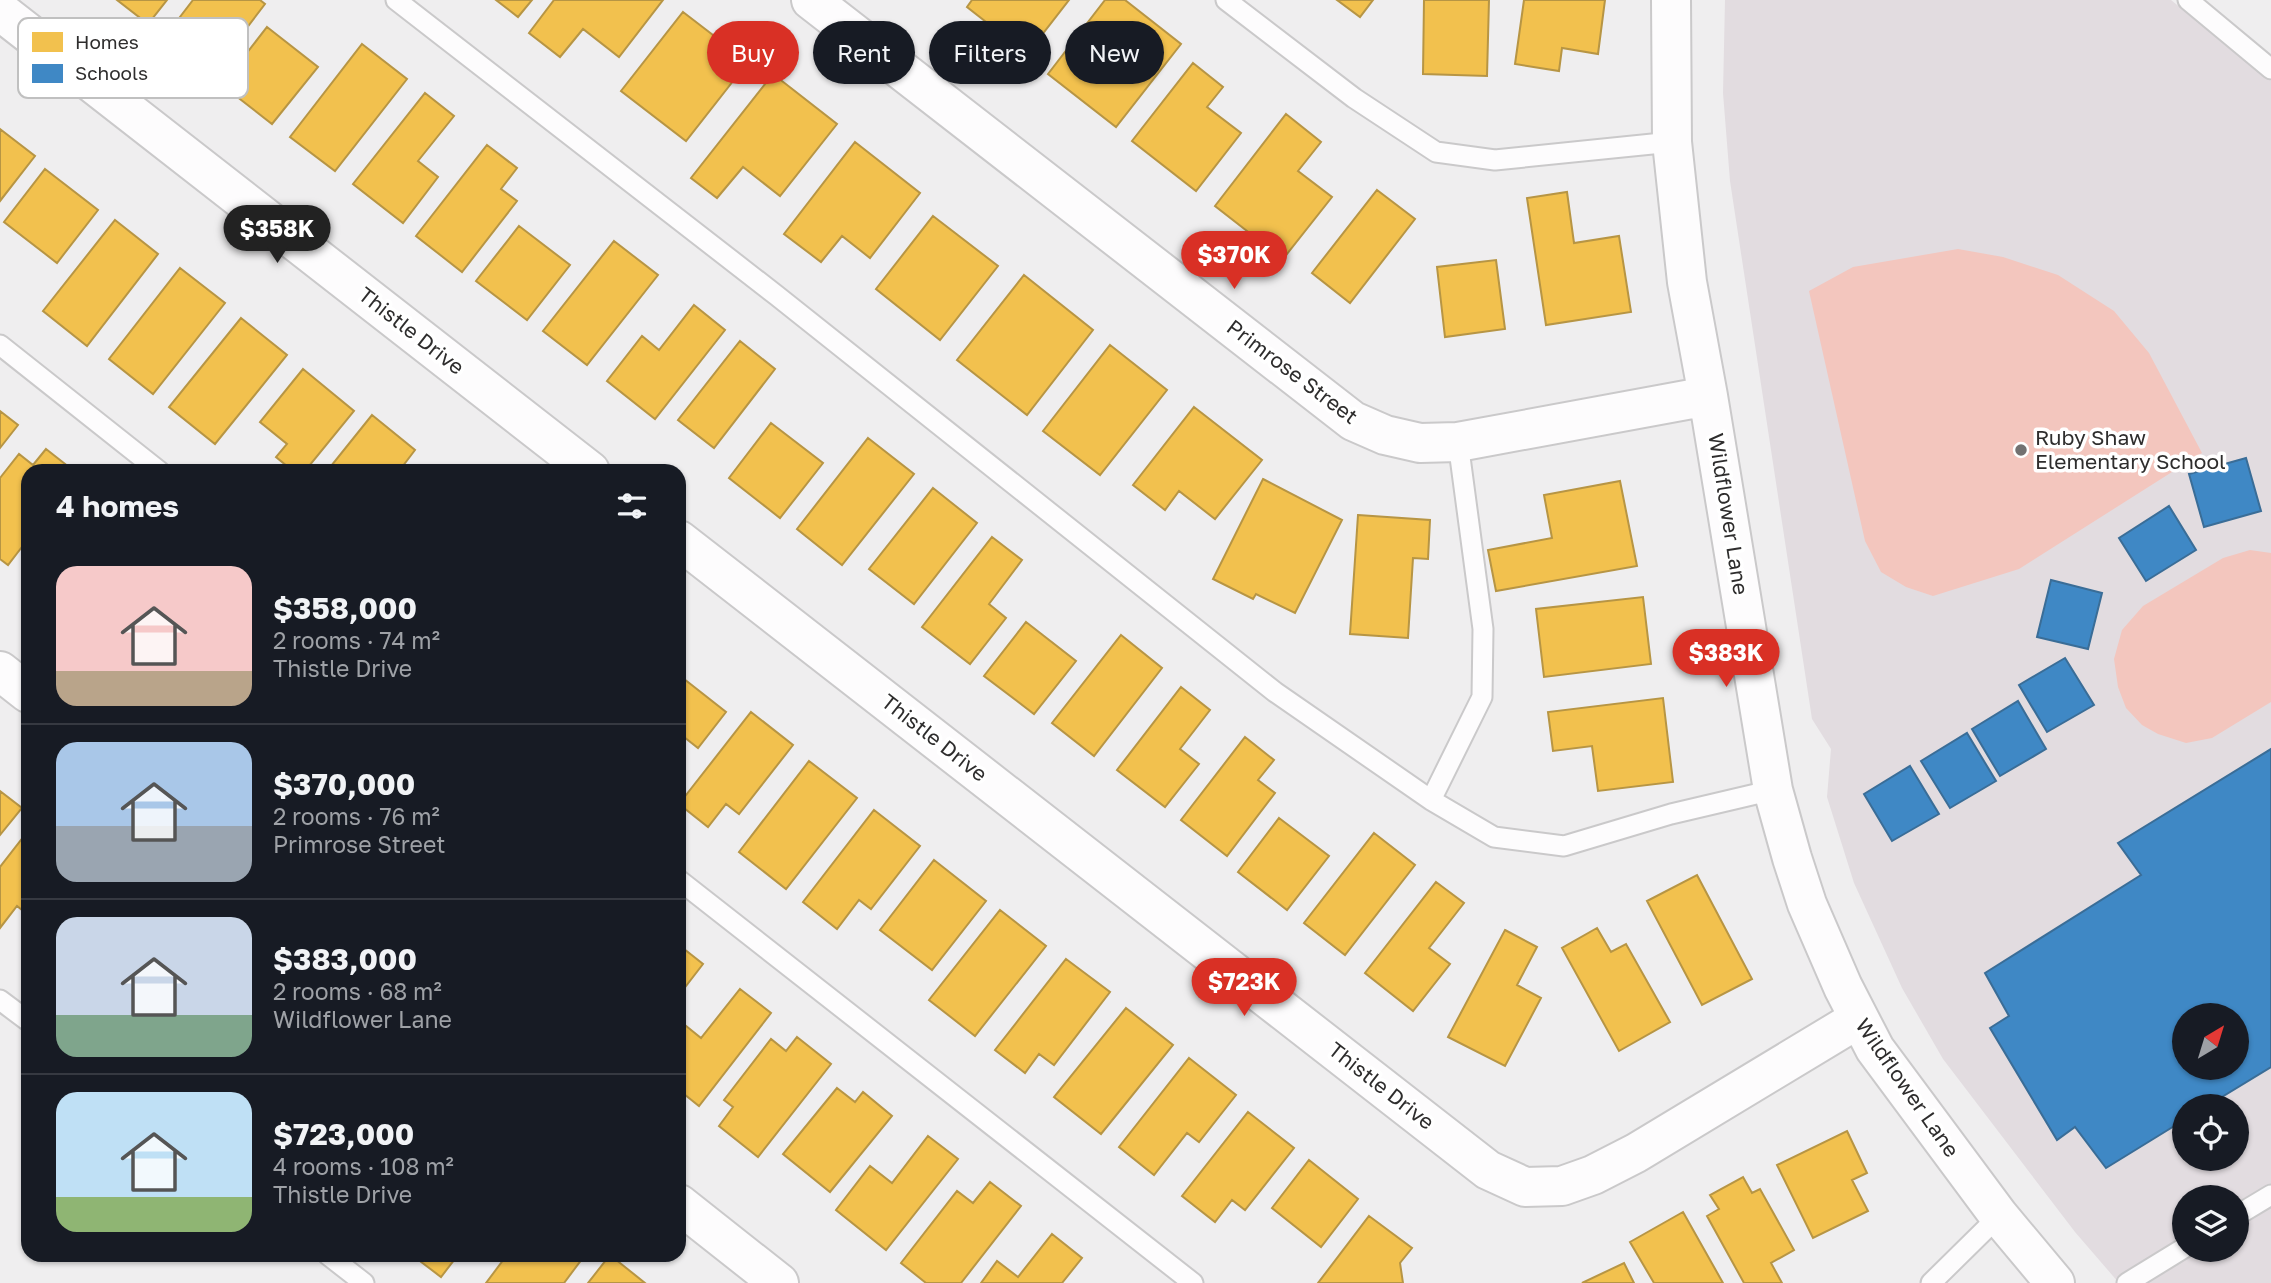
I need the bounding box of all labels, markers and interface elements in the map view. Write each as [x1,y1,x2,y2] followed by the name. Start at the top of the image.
[18,18,248,98] legend
[707,21,799,84] chip: Buy
[813,21,915,84] chip: Rent
[929,21,1051,84] chip: Filters
[1065,21,1164,84] chip: New
[75,30,139,53] text: Homes
[75,61,148,84] text: Schools
[228,205,326,265] pin: $358K
[240,214,314,242] text: $358K
[1185,232,1283,291] pin: $370K
[1197,240,1271,268] text: $370K
[354,281,470,380] street label: Thistle Drive
[1222,313,1363,429] street label: Primrose Street
[2035,424,2226,474] place label: Ruby Shaw Elementary School
[1703,431,1755,597] street label: Wildflower Lane
[2013,442,2029,458] marker: Ruby Shaw Elementary School
[613,487,651,525] icon: filters
[56,488,179,524] text: 4 homes
[273,590,417,626] text: $358,000
[112,594,196,678] icon: home
[273,626,440,654] text: 2 rooms · 74 m²
[1677,630,1775,689] pin: $383K
[1689,638,1763,666] text: $383K
[273,654,412,682] text: Thistle Drive
[877,688,993,787] street label: Thistle Drive
[273,766,415,802] text: $370,000
[112,770,196,854] icon: home
[273,802,440,830] text: 2 rooms · 76 m²
[273,830,445,858] text: Primrose Street
[273,941,417,977] text: $383,000
[112,945,196,1029] icon: home
[1195,958,1293,1018] pin: $723K
[1208,967,1280,995] text: $723K
[273,977,442,1005] text: 2 rooms · 68 m²
[2172,1003,2249,1080] north arrow
[2172,1003,2249,1262] map controls
[273,1005,452,1033] text: Wildflower Lane
[1850,1013,1965,1162] street label: Wildflower Lane
[1324,1036,1440,1135] street label: Thistle Drive
[2172,1094,2249,1171] button: locate
[273,1116,414,1152] text: $723,000
[112,1120,196,1204] icon: home
[273,1152,454,1180] text: 4 rooms · 108 m²
[273,1180,412,1208] text: Thistle Drive
[2172,1185,2249,1262] button: layers

